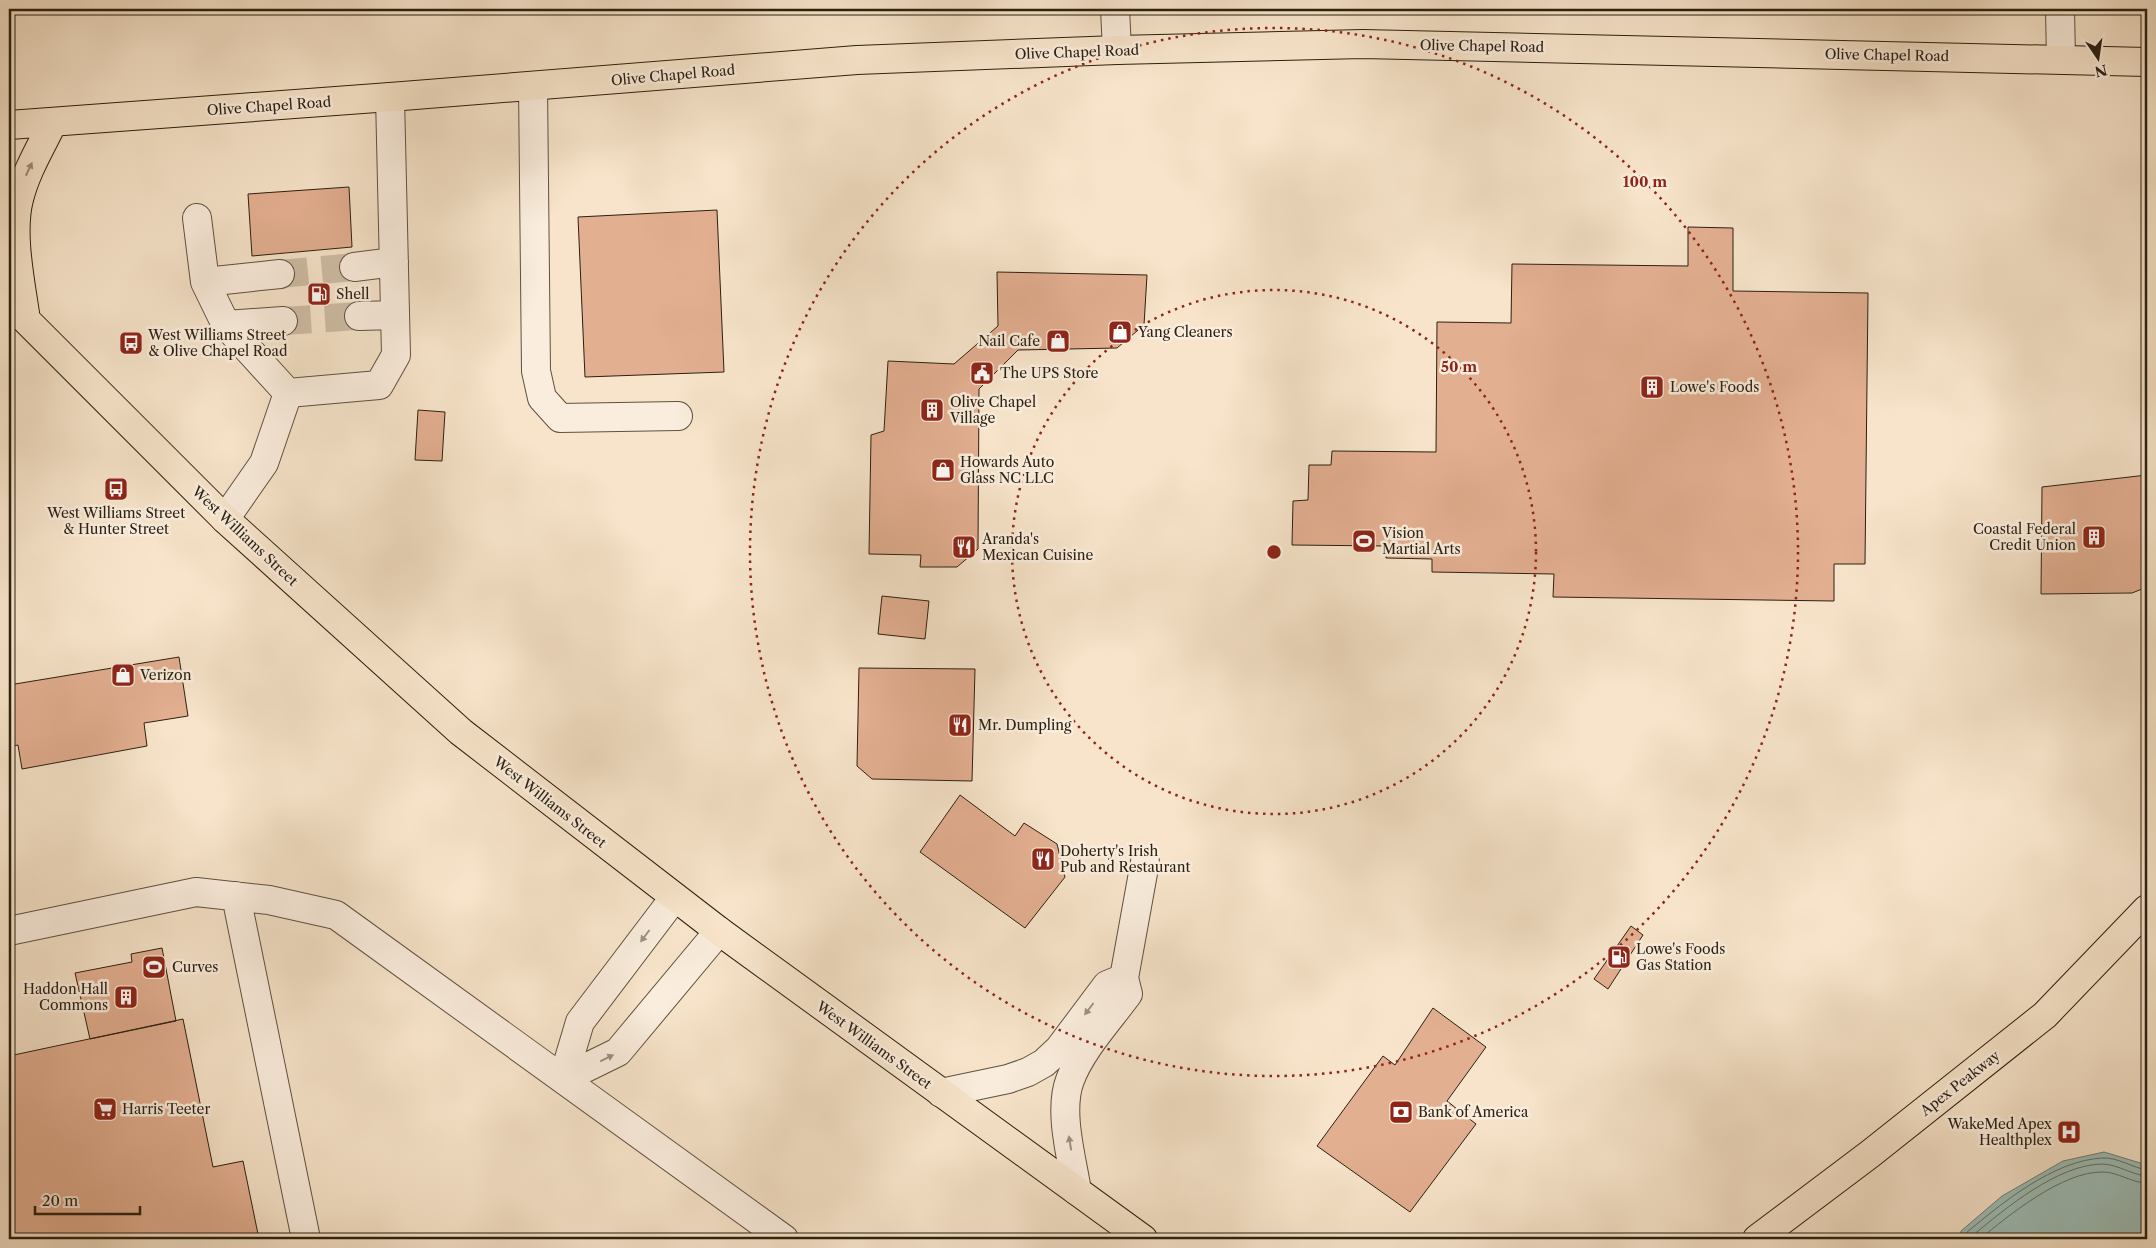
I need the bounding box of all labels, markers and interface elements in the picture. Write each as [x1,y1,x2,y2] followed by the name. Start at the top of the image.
[2074,32,2124,82] north arrow
[1420,36,1545,56] street label: Olive Chapel Road
[1014,41,1140,63] street label: Olive Chapel Road
[1825,45,1950,65] street label: Olive Chapel Road
[610,61,736,89] street label: Olive Chapel Road
[2093,61,2109,81] text: N
[206,93,332,119] street label: Olive Chapel Road
[26,162,34,176] one-way arrow
[1623,172,1667,191] text: 100 m
[306,281,332,307] fuel station icon: Shell
[336,285,369,303] place label: Shell
[1107,319,1133,345] shop icon: Yang Cleaners
[1137,323,1233,341] place label: Yang Cleaners
[147,326,288,360] place label: West Williams Street & Olive Chapel Road
[1045,328,1071,354] shop icon: Nail Cafe
[118,330,144,356] bus stop icon: West Williams Street & Olive Chapel Road
[978,332,1040,350] place label: Nail Cafe
[1441,357,1477,376] text: 50 m
[969,360,995,386] public building icon: The UPS Store
[1000,364,1099,382] place label: The UPS Store
[1639,374,1665,400] building icon: Lowe's Foods
[1670,378,1759,396] place label: Lowe's Foods
[949,393,1036,427] place label: Olive Chapel Village
[919,397,945,423] building icon: Olive Chapel Village
[960,453,1054,487] place label: Howards Auto Glass NC LLC
[930,457,956,483] shop icon: Howards Auto Glass NC LLC
[103,476,129,502] bus stop icon: West Williams Street & Hunter Street
[188,482,302,590] street label: West Williams Street
[46,504,185,538] place label: West Williams Street & Hunter Street
[1973,520,2076,554] place label: Coastal Federal Credit Union
[1381,524,1461,558] place label: Vision Martial Arts
[2081,524,2107,550] building icon: Coastal Federal Credit Union
[1351,528,1377,554] sports icon: Vision Martial Arts
[981,530,1094,564] place label: Aranda's Mexican Cuisine
[951,534,977,560] restaurant icon: Aranda's Mexican Cuisine
[1265,543,1283,561] centre of rings
[110,662,136,688] shop icon: Verizon
[139,666,192,684] place label: Verizon
[947,712,973,738] restaurant icon: Mr. Dumpling
[978,716,1072,734] place label: Mr. Dumpling
[489,752,610,852] street label: West Williams Street
[1060,842,1190,876] place label: Doherty's Irish Pub and Restaurant
[1030,846,1056,872] restaurant icon: Doherty's Irish Pub and Restaurant
[639,929,650,942] one-way arrow
[1636,940,1725,974] place label: Lowe's Foods Gas Station
[1606,944,1632,970] fuel station icon: Lowe's Foods Gas Station
[141,954,167,980] sports icon: Curves
[172,958,218,976] place label: Curves
[23,980,108,1014] place label: Haddon Hall Commons
[113,984,139,1010] building icon: Haddon Hall Commons
[812,997,935,1093] street label: West Williams Street
[1084,1002,1094,1016] one-way arrow
[1916,1046,2003,1120] street label: Apex Peakway
[600,1054,614,1062] one-way arrow
[92,1096,118,1122] supermarket icon: Harris Teeter
[1388,1099,1414,1125] bank icon: Bank of America
[122,1100,210,1118] place label: Harris Teeter
[1418,1103,1529,1121] place label: Bank of America
[1947,1115,2053,1149] place label: WakeMed Apex Healthplex
[2056,1119,2082,1145] hospital icon: WakeMed Apex Healthplex
[1065,1135,1073,1151] one-way arrow
[35,1183,140,1215] scale bar
[42,1191,78,1210] text: 20 m

